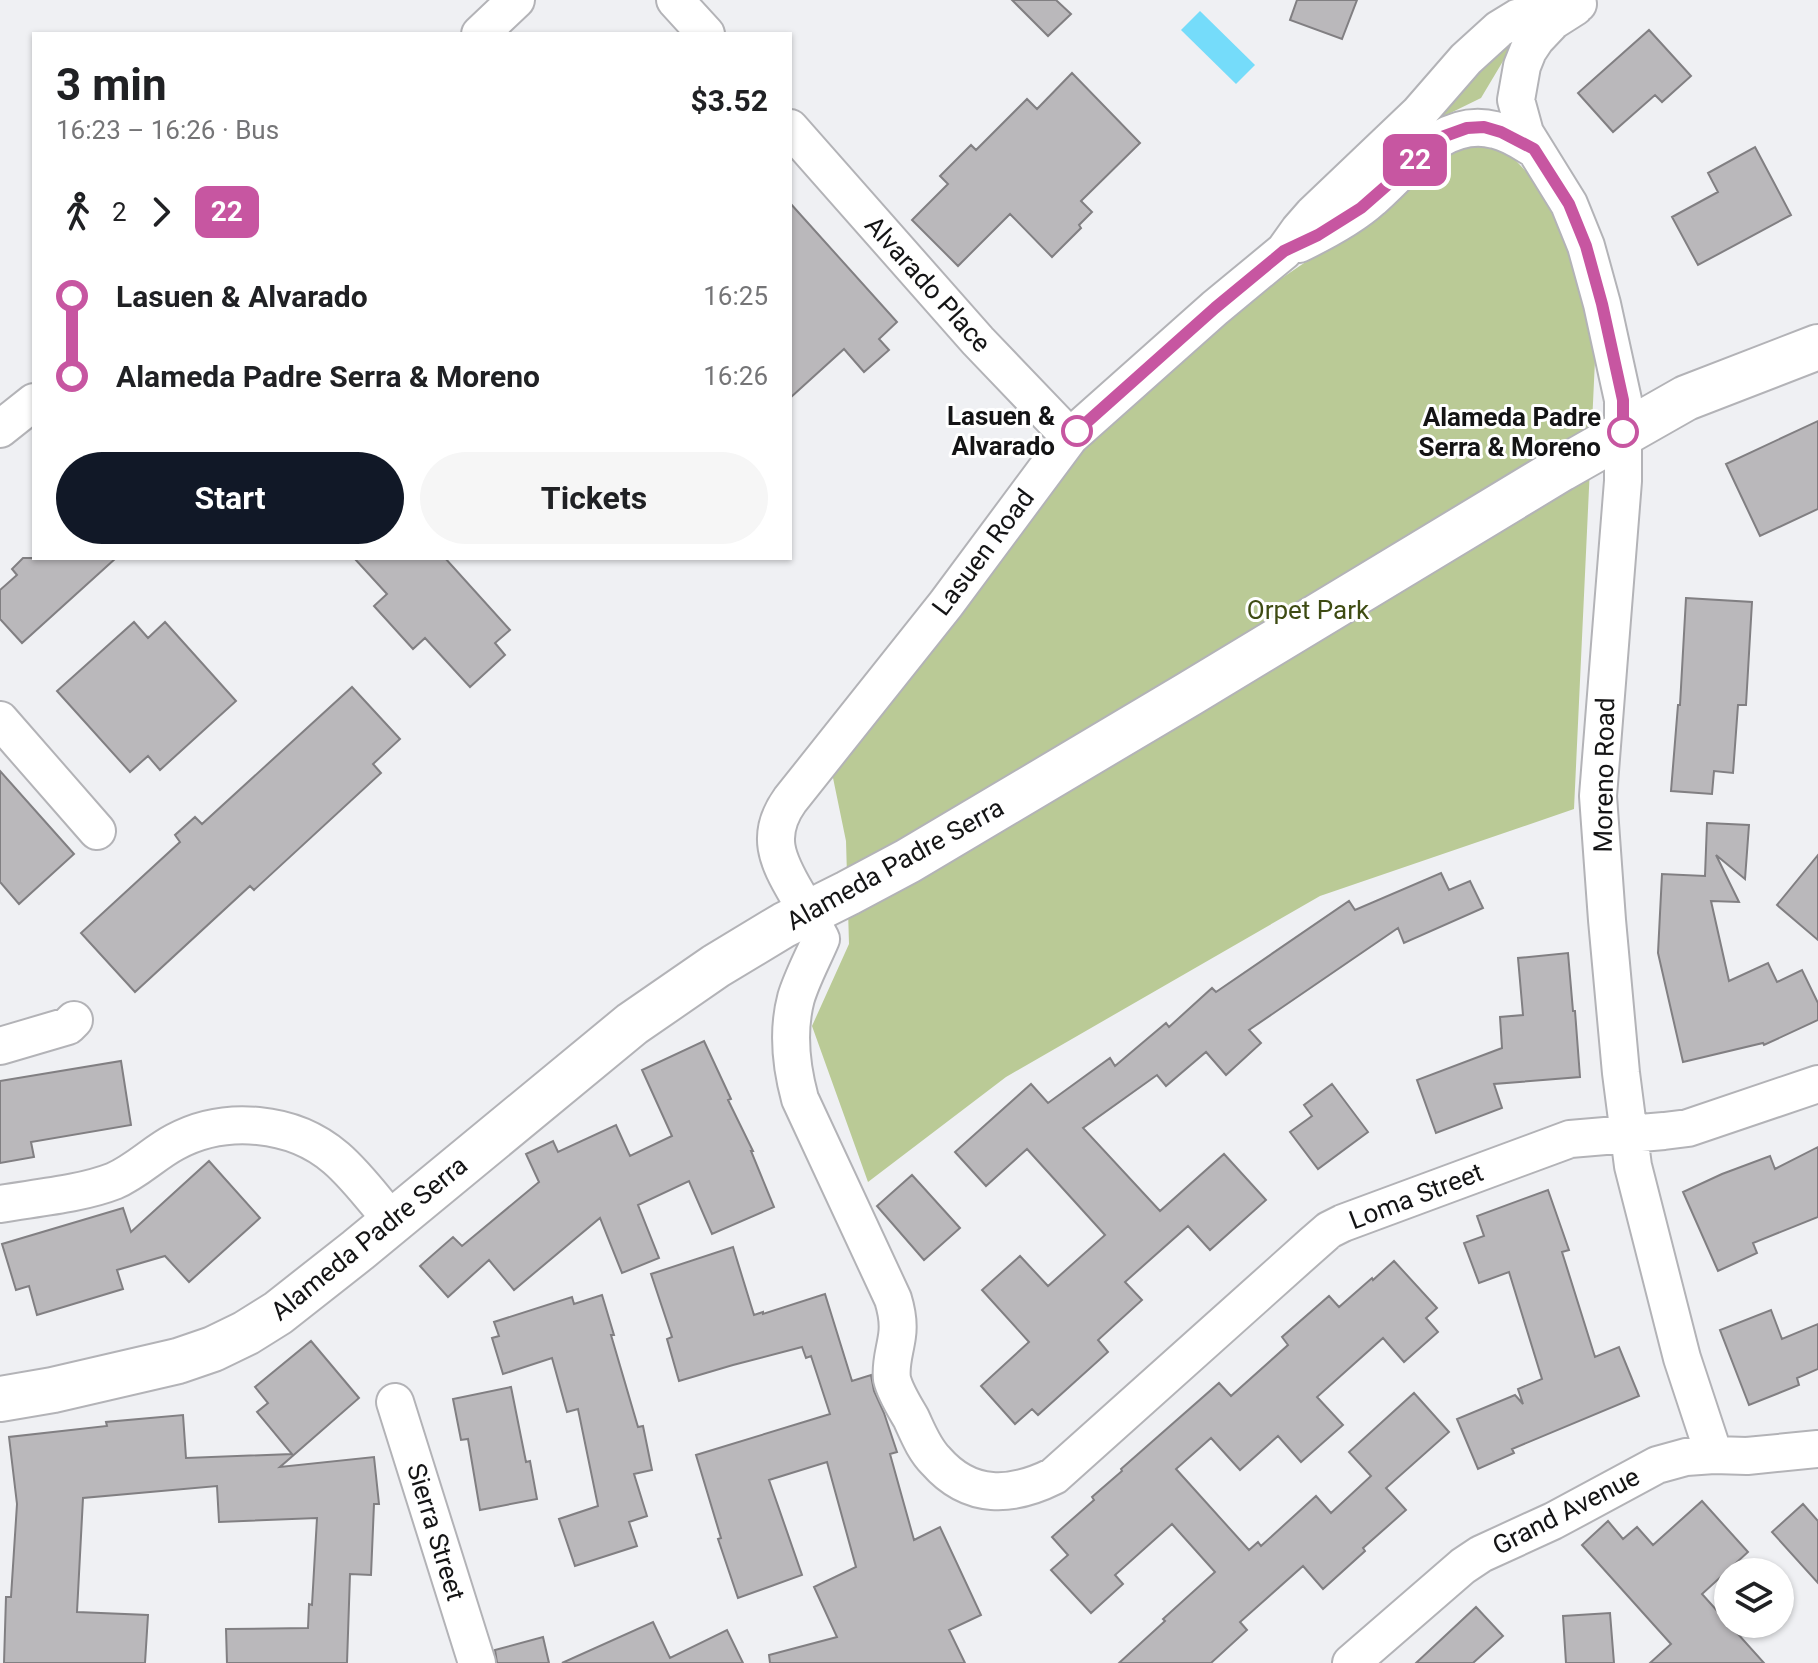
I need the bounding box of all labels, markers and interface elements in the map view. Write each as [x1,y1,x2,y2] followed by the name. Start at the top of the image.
[56,59,167,111] text: 3 min
[690,83,768,118] text: $3.52
[56,115,279,145] text: 16:23 – 16:26 · Bus
[1379,134,1451,186] line badge: 22
[1399,143,1431,176] text: 22
[56,190,100,234] icon: walk
[139,190,183,234] icon: forward
[211,195,243,228] text: 22
[112,197,127,227] text: 2
[859,210,997,358] street label: Alvarado Place
[116,279,368,314] text: Lasuen & Alvarado
[703,281,768,311] text: 16:25
[116,359,540,394] text: Alameda Padre Serra & Moreno
[703,361,768,391] text: 16:26
[947,401,1055,461] place label: Lasuen & Alvarado
[1418,402,1601,462] place label: Alameda Padre Serra & Moreno
[1062,416,1092,446] marker: Lasuen & Alvarado
[1608,417,1638,447] marker: Alameda Padre Serra & Moreno
[56,452,404,544] button: Start
[420,452,768,544] button: Tickets
[926,483,1040,621] street label: Lasuen Road
[1247,595,1370,625] park label: Orpet Park
[1588,697,1620,853] street label: Moreno Road
[781,792,1009,936] street label: Alameda Padre Serra
[265,1150,473,1326] street label: Alameda Padre Serra
[1345,1157,1487,1235] street label: Loma Street
[401,1460,471,1604] street label: Sierra Street
[1488,1461,1644,1561] street label: Grand Avenue
[1714,1558,1794,1638] map controls
[1714,1558,1794,1638] button: layers

